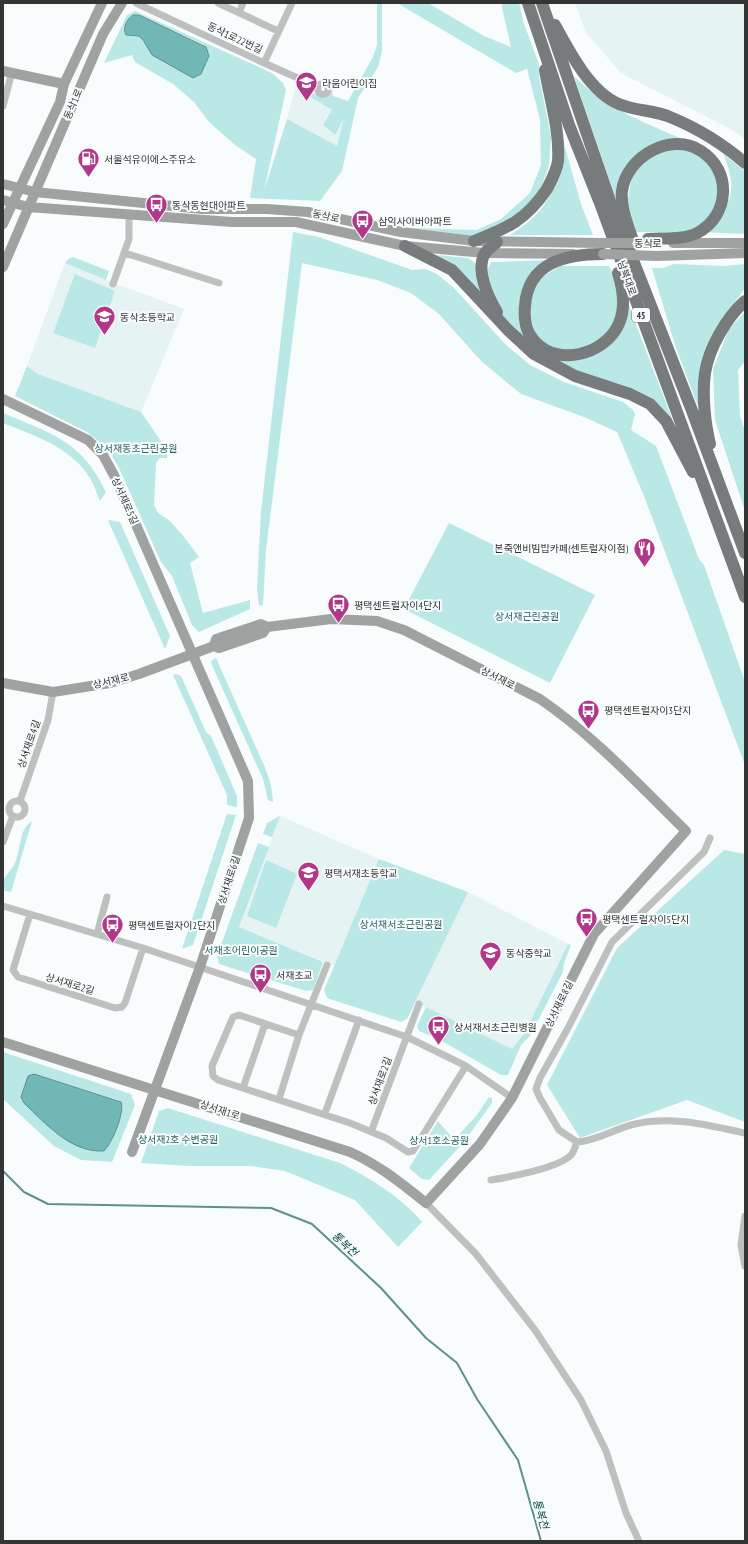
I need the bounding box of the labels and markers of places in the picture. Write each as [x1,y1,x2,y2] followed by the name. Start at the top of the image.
[293,70,319,103] school or university icon: 라움어린이집
[322,77,377,90] place label: 라움어린이집
[76,146,102,179] fuel station icon: 서울석유이에스주유소
[104,153,196,166] place label: 서울석유이에스주유소
[143,192,169,225] bus stop icon: 동삭동현대아파트
[172,199,246,212] place label: 동삭동현대아파트
[350,208,376,241] bus stop icon: 삼익사이버아파트
[378,215,452,228] place label: 삼익사이버아파트
[92,304,118,337] school or university icon: 동삭초등학교
[120,311,175,324] place label: 동삭초등학교
[631,535,657,568] restaurant icon: 본죽앤비빔밥카페(센트럴자이점)
[495,542,629,555] place label: 본죽앤비빔밥카페(센트럴자이점)
[325,592,351,625] bus stop icon: 평택센트럴자이4단지
[354,599,441,612] place label: 평택센트럴자이4단지
[575,697,601,730] bus stop icon: 평택센트럴자이3단지
[604,704,691,717] place label: 평택센트럴자이3단지
[295,860,321,893] school or university icon: 평택서재초등학교
[324,867,398,880] place label: 평택서재초등학교
[573,906,599,939] bus stop icon: 평택센트럴자이5단지
[99,912,125,945] bus stop icon: 평택센트럴자이2단지
[602,913,689,926] place label: 평택센트럴자이5단지
[128,919,215,932] place label: 평택센트럴자이2단지
[478,940,504,973] school or university icon: 동삭중학교
[506,947,552,960] place label: 동삭중학교
[247,962,273,995] bus stop icon: 서재초교
[276,969,313,982] place label: 서재초교
[426,1014,452,1047] bus stop icon: 상서재서초근린병원
[454,1021,537,1034] place label: 상서재서초근린병원

